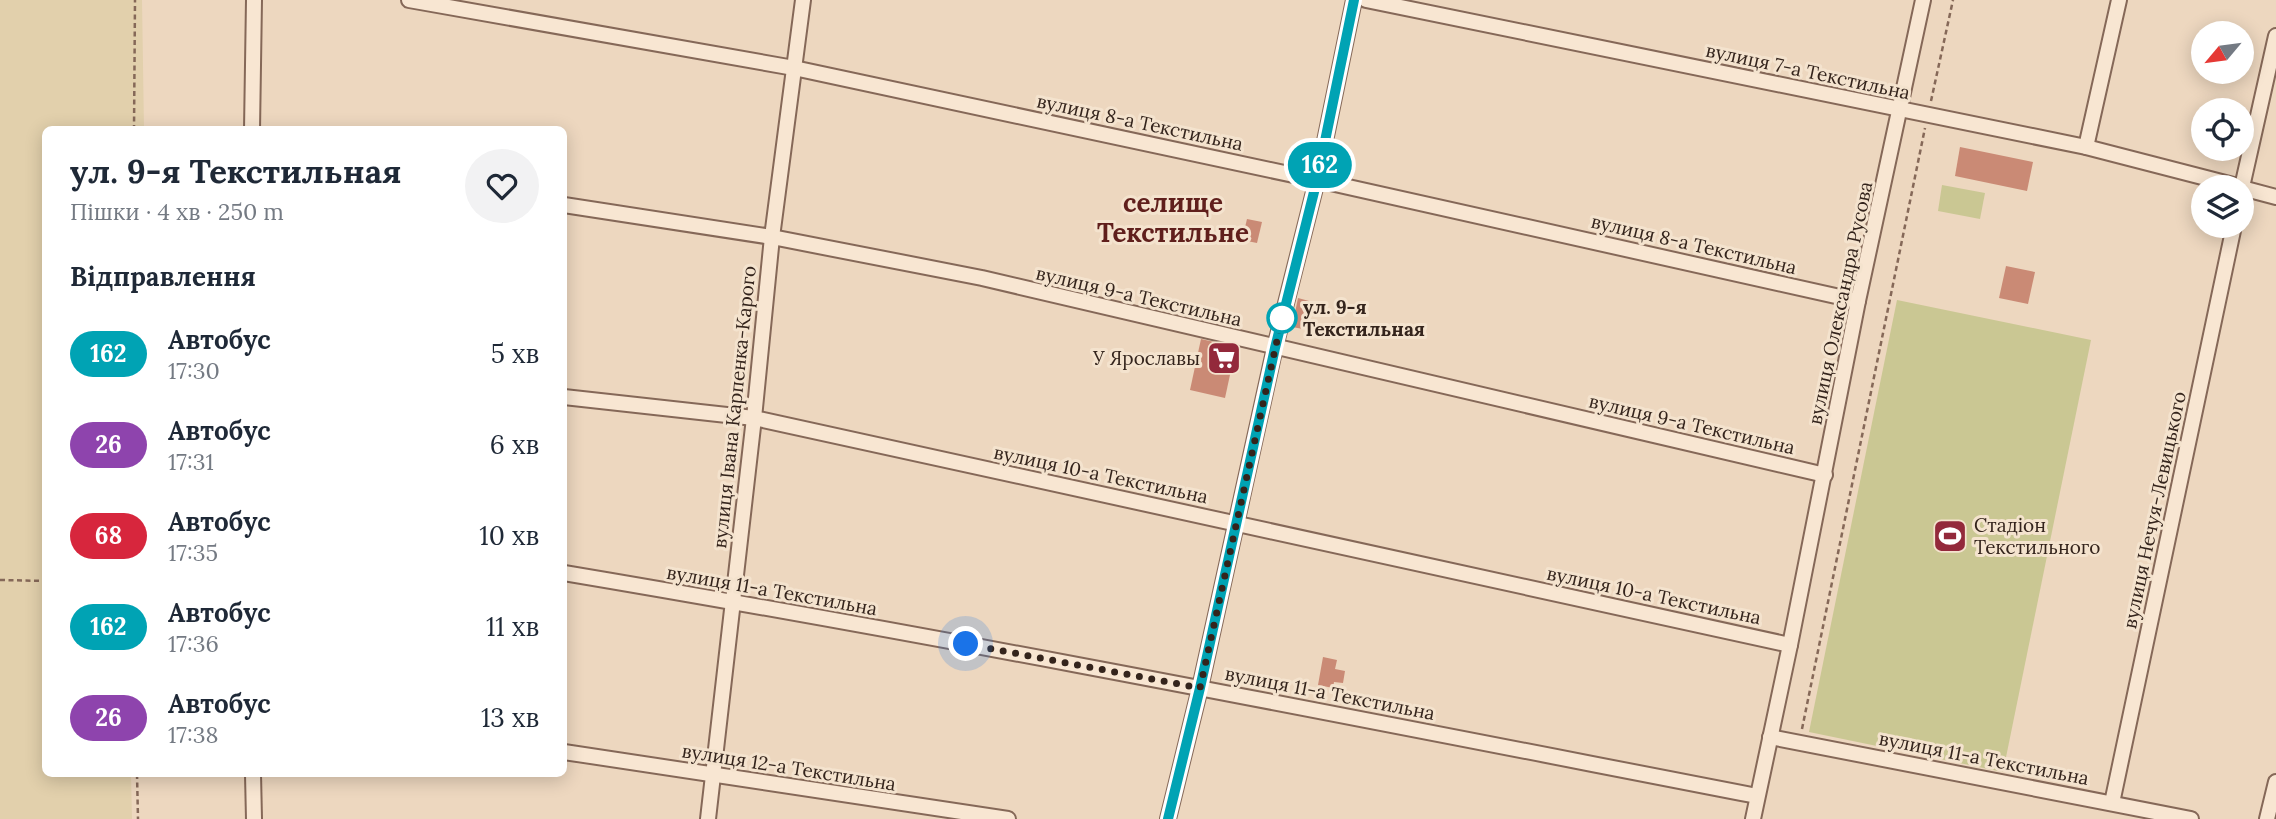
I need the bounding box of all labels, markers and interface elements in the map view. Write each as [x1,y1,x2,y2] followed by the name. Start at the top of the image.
[2191,21,2254,84] north arrow
[2191,21,2254,238] map controls
[1704,38,1912,104] street label: вулиця 7-а Текстильна
[1035,88,1246,156] street label: вулиця 8-а Текстильна
[2191,98,2254,161] button: locate
[1280,142,1360,188] line badge: 162
[465,149,539,223] button: heart
[1302,149,1338,180] text: 162
[70,150,402,192] text: ул. 9-я Текстильная
[2191,175,2254,238] button: layers
[1802,179,1878,427] street label: вулиця Олександра Русова
[1097,186,1249,249] district label: селище Текстильне
[70,197,284,226] text: Пішки · 4 хв · 250 m
[1589,209,1799,279] street label: вулиця 8-а Текстильна
[70,260,256,293] text: Відправлення
[1034,261,1245,331] street label: вулиця 9-а Текстильна
[707,264,761,550] street label: вулиця Івана Карпенка-Карого
[1303,295,1425,341] place label: ул. 9-я Текстильная
[1267,303,1297,333] marker: ул. 9-я Текстильная
[168,323,271,356] text: Автобус
[491,337,539,370] text: 5 хв
[90,338,127,369] text: 162
[1205,339,1243,377] supermarket icon: У Ярославы
[1092,346,1200,370] place label: У Ярославы
[168,356,220,385] text: 17:30
[1587,389,1798,459] street label: вулиця 9-а Текстильна
[2117,389,2191,631] street label: вулиця Нечуя-Левицького
[168,414,271,447] text: Автобус
[490,428,539,461] text: 6 хв
[95,429,122,460] text: 26
[992,440,1211,508] street label: вулиця 10-а Текстильна
[168,447,214,476] text: 17:31
[168,505,271,538] text: Автобус
[1974,513,2100,559] place label: Стадіон Текстильного
[1931,517,1969,555] sports icon: Стадіон Текстильного
[479,519,539,552] text: 10 хв
[95,520,122,551] text: 68
[168,538,218,567] text: 17:35
[665,560,879,620] street label: вулиця 11-а Текстильна
[1545,561,1764,629] street label: вулиця 10-а Текстильна
[168,596,271,629] text: Автобус
[486,610,539,643] text: 11 хв
[90,611,127,642] text: 162
[948,626,983,661] your location
[168,629,219,658] text: 17:36
[1223,661,1437,725] street label: вулиця 11-а Текстильна
[168,687,271,720] text: Автобус
[481,701,539,734] text: 13 хв
[95,702,122,733] text: 26
[168,720,218,749] text: 17:38
[1877,726,2091,790] street label: вулиця 11-а Текстильна
[680,738,898,796] street label: вулиця 12-а Текстильна

